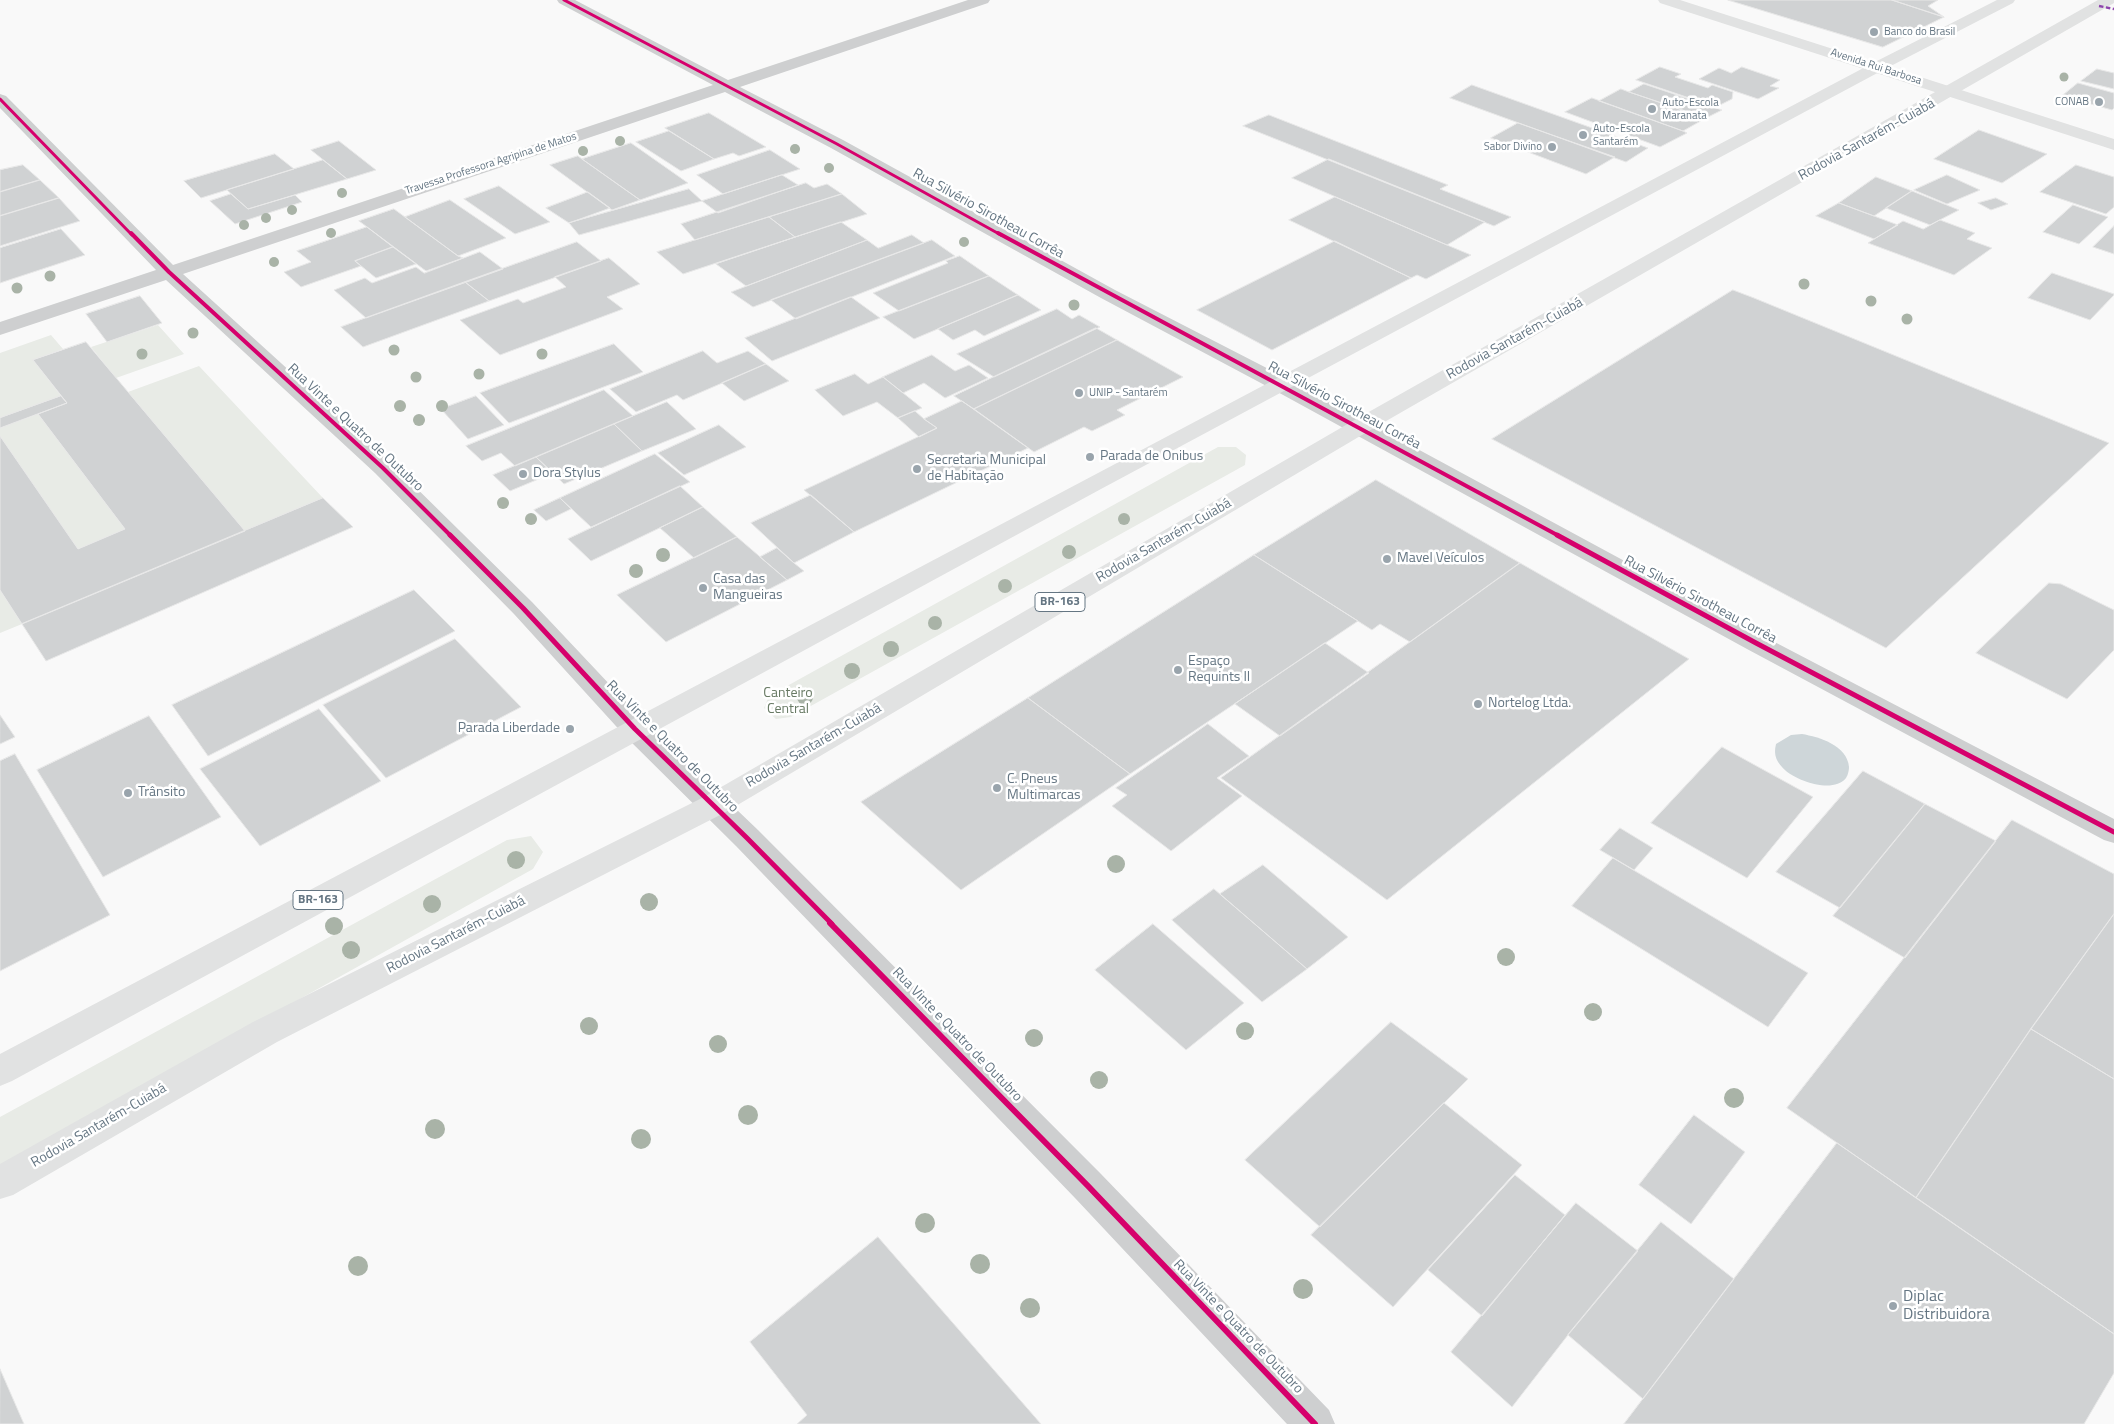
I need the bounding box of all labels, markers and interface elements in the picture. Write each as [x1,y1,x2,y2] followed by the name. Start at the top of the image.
[1884,25,1955,39] place label: Banco do Brasil
[1868,26,1880,38] marker: Banco do Brasil
[1829,46,1923,88] street label: Avenida Rui Barbosa
[1796,95,1938,185] street label: Rodovia Santarém-Cuiabá
[2055,95,2089,109] place label: CONAB
[1662,96,1719,122] place label: Auto-Escola Maranata
[2093,96,2105,108] marker: CONAB
[1646,103,1658,115] marker: Auto-Escola Maranata
[1593,122,1650,148] place label: Auto-Escola Santarém
[1577,129,1589,141] marker: Auto-Escola Santarém
[404,130,578,198] street label: Travessa Professora Agripina de Matos
[1484,140,1542,154] place label: Sabor Divino
[1546,141,1558,153] marker: Sabor Divino
[909,165,1067,263] street label: Rua Silvério Sirotheau Corrêa
[1444,294,1586,384] street label: Rodovia Santarém-Cuiabá
[1265,359,1423,453] street label: Rua Silvério Sirotheau Corrêa
[284,361,426,495] street label: Rua Vinte e Quatro de Outubro
[1089,386,1168,400] place label: UNIP - Santarém
[1073,387,1085,399] marker: UNIP - Santarém
[1100,449,1203,465] place label: Parada de Onibus
[1084,451,1096,463] marker: Parada de Onibus
[927,453,1046,486] place label: Secretaria Municipal de Habitação
[911,463,923,475] marker: Secretaria Municipal de Habitação
[533,466,601,482] place label: Dora Stylus
[517,468,529,480] marker: Dora Stylus
[1093,495,1235,587] street label: Rodovia Santarém-Cuiabá
[1397,551,1484,567] place label: Mavel Veículos
[1381,553,1393,565] marker: Mavel Veículos
[1621,553,1779,647] street label: Rua Silvério Sirotheau Corrêa
[713,572,782,604] place label: Casa das Mangueiras
[697,582,709,594] marker: Casa das Mangueiras
[1035,592,1085,612] road number: BR-163
[1188,654,1250,686] place label: Espaço Requints II
[1172,664,1184,676] marker: Espaço Requints II
[602,677,742,817] street label: Rua Vinte e Quatro de Outubro
[763,686,813,719] park label: Canteiro Central
[1488,696,1571,712] place label: Nortelog Ltda.
[1472,698,1484,710] marker: Nortelog Ltda.
[743,700,885,792] street label: Rodovia Santarém-Cuiabá
[458,721,560,737] place label: Parada Liberdade
[564,723,576,735] marker: Parada Liberdade
[1007,772,1080,804] place label: C. Pneus Multimarcas
[991,782,1003,794] marker: C. Pneus Multimarcas
[138,785,185,801] place label: Trânsito
[122,787,134,799] marker: Trânsito
[293,890,343,910] road number: BR-163
[384,893,528,977] street label: Rodovia Santarém-Cuiabá
[888,964,1026,1106] street label: Rua Vinte e Quatro de Outubro
[28,1080,170,1172] street label: Rodovia Santarém-Cuiabá
[1169,1256,1307,1398] street label: Rua Vinte e Quatro de Outubro
[1903,1287,1990,1325] place label: Diplac Distribuidora
[1887,1300,1899,1312] marker: Diplac Distribuidora

